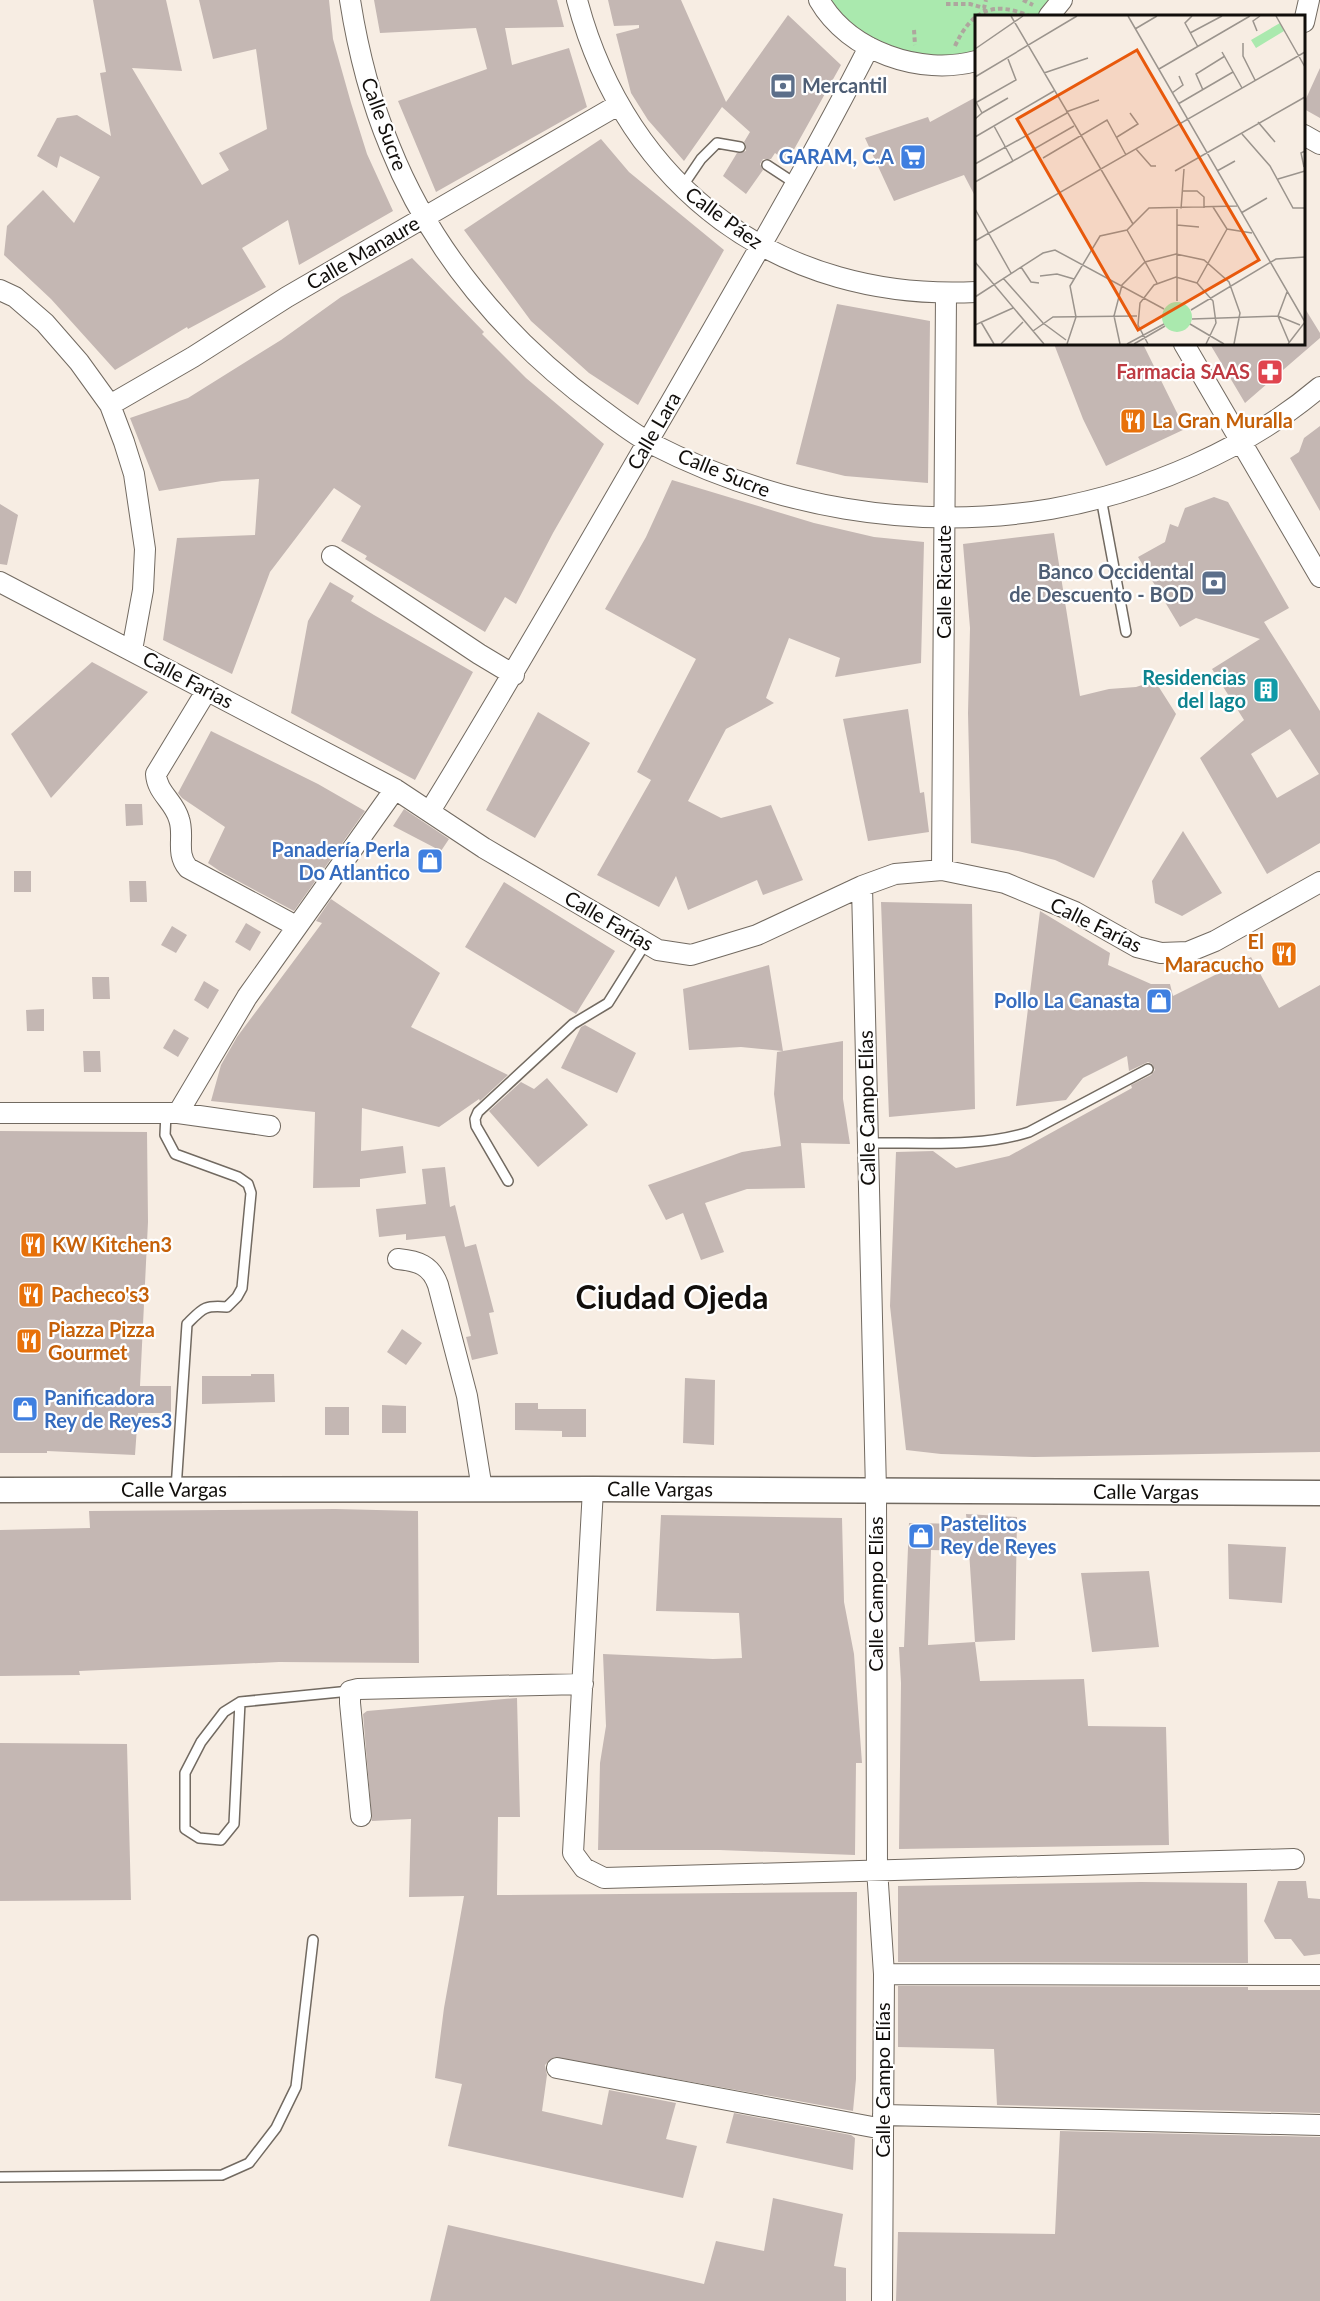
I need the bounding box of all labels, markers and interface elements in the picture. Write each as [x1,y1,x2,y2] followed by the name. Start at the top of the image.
[975,15,1305,345] inset map
[768,71,798,101] bank icon: Mercantil
[802,73,887,97] place label: Mercantil
[357,74,413,173] street label: Calle Sucre
[898,142,928,172] supermarket icon: GARAM, C.A
[779,144,894,168] place label: GARAM, C.A
[681,181,768,253] street label: Calle Páez
[302,210,423,294] street label: Calle Manaure
[1255,357,1285,387] pharmacy icon: Farmacia SAAS
[1116,359,1250,383] place label: Farmacia SAAS
[621,387,685,474] street label: Calle Lara
[1118,406,1148,436] restaurant icon: La Gran Muralla
[1152,408,1293,432] place label: La Gran Muralla
[675,443,774,501] street label: Calle Sucre
[931,525,955,639] street label: Calle Ricaute
[1009,559,1194,606] place label: Banco Occidental de Descuento - BOD
[1199,568,1229,598] bank icon: Banco Occidental de Descuento - BOD
[139,645,238,713] street label: Calle Farías
[1142,665,1246,712] place label: Residencias del lago
[1251,675,1281,705] building icon: Residencias del lago
[272,837,410,884] place label: Panadería Perla Do Atlantico
[415,846,445,876] shop icon: Panadería Perla Do Atlantico
[561,885,658,955] street label: Calle Farías
[1047,892,1146,957] street label: Calle Farías
[1164,929,1264,976] place label: El Maracucho
[1269,939,1299,969] restaurant icon: El Maracucho
[1144,986,1174,1016] shop icon: Pollo La Canasta
[994,988,1140,1012] place label: Pollo La Canasta
[853,1030,879,1186] street label: Calle Campo Elías
[18,1230,48,1260] restaurant icon: KW Kitchen3
[52,1232,172,1256] place label: KW Kitchen3
[576,1277,768,1316] district label: Ciudad Ojeda
[16,1280,46,1310] restaurant icon: Pacheco's3
[51,1282,150,1306] place label: Pacheco's3
[48,1317,155,1364] place label: Piazza Pizza Gourmet
[14,1326,44,1356] restaurant icon: Piazza Pizza Gourmet
[44,1385,172,1432] place label: Panificadora Rey de Reyes3
[10,1394,40,1424] shop icon: Panificadora Rey de Reyes3
[607,1476,713,1501] street label: Calle Vargas
[121,1477,227,1501] street label: Calle Vargas
[1093,1479,1199,1503] street label: Calle Vargas
[940,1511,1057,1558] place label: Pastelitos Rey de Reyes
[863,1516,887,1672] street label: Calle Campo Elías
[906,1521,936,1551] shop icon: Pastelitos Rey de Reyes
[870,2002,894,2158] street label: Calle Campo Elías

